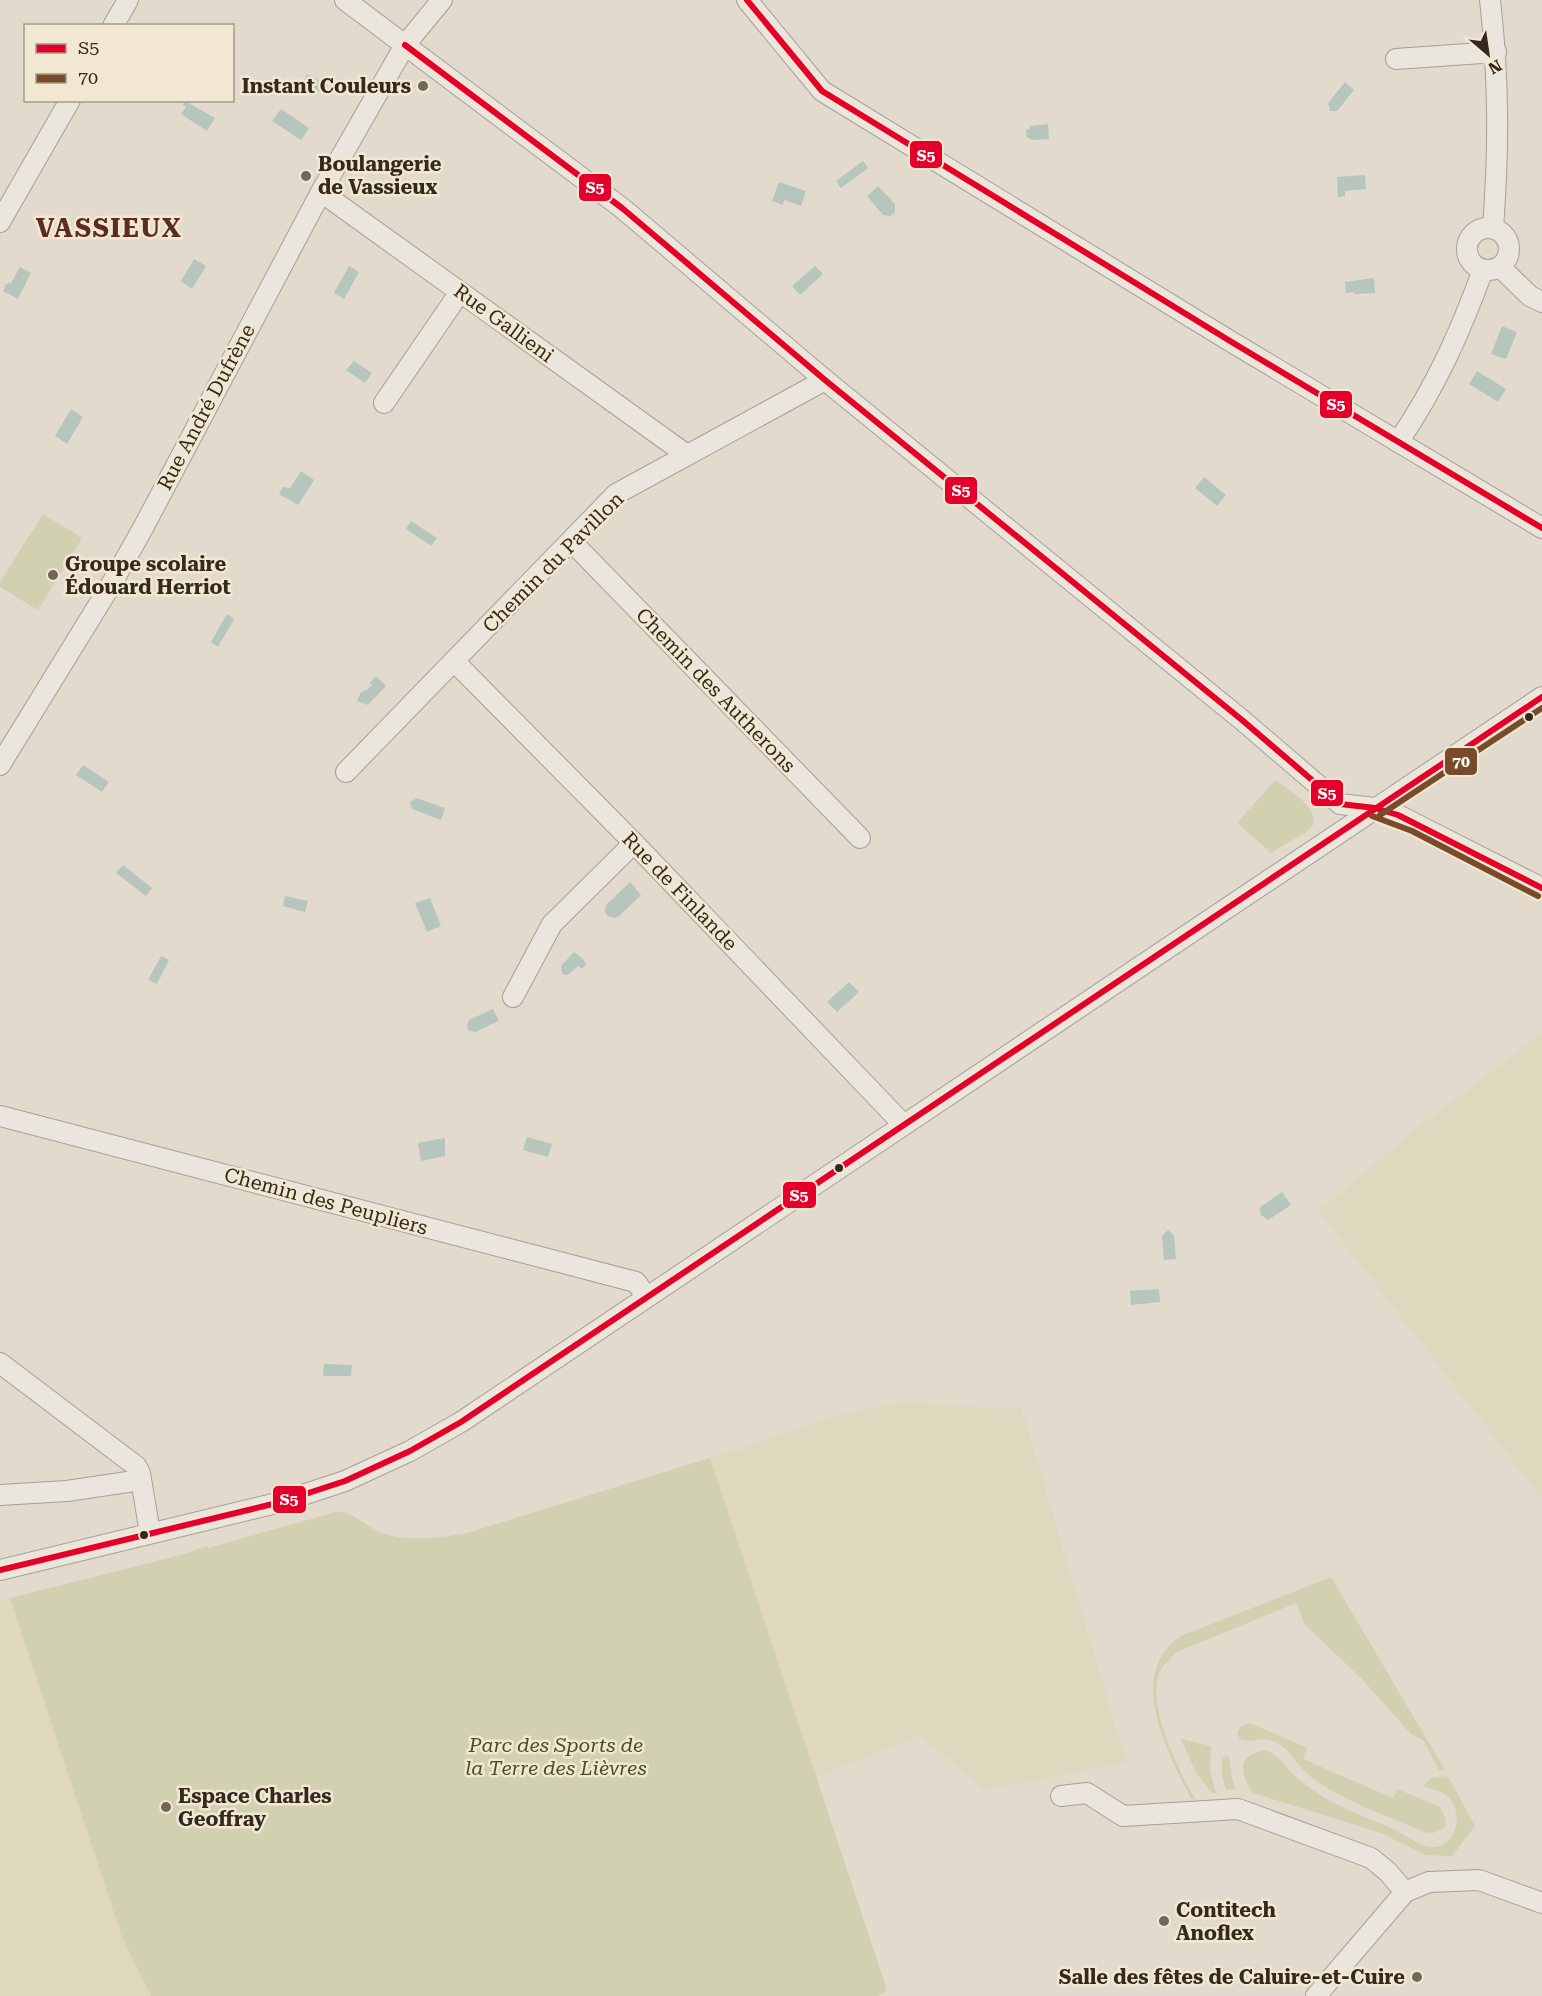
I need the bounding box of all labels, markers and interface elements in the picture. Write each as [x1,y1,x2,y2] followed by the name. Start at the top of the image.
[24,24,234,102] legend
[1458,24,1518,84] north arrow
[78,37,99,58] text: S5
[1485,55,1505,78] text: N
[78,67,98,88] text: 70
[242,74,411,98] place label: Instant Couleurs
[416,79,430,93] marker: Instant Couleurs
[909,140,943,169] line badge: S5
[916,146,936,165] text: S5
[318,152,442,199] place label: Boulangerie de Vassieux
[299,169,313,183] marker: Boulangerie de Vassieux
[578,173,612,202] line badge: S5
[585,178,605,197] text: S5
[36,213,182,243] district label: VASSIEUX
[449,279,559,367] street label: Rue Gallieni
[152,320,260,494] street label: Rue André Dufrène
[1319,390,1353,419] line badge: S5
[1326,395,1346,414] text: S5
[944,476,978,505] line badge: S5
[951,481,971,500] text: S5
[478,487,628,637] street label: Chemin du Pavillon
[65,552,231,599] place label: Groupe scolaire Édouard Herriot
[46,568,60,582] marker: Groupe scolaire Édouard Herriot
[631,603,801,777] street label: Chemin des Autherons
[1523,711,1535,723] unlabelled marker
[1444,747,1478,776] line badge: 70
[1452,752,1470,771] text: 70
[1310,779,1344,807] line badge: S5
[1317,784,1337,803] text: S5
[617,827,743,955] street label: Rue de Finlande
[222,1162,430,1240] street label: Chemin des Peupliers
[833,1162,845,1174] unlabelled marker
[782,1181,817,1209] line badge: S5
[789,1186,809,1205] text: S5
[272,1485,307,1514] line badge: S5
[279,1490,299,1509] text: S5
[138,1529,150,1541] unlabelled marker
[465,1733,647,1780] park label: Parc des Sports de la Terre des Lièvres
[178,1784,332,1831] place label: Espace Charles Geoffray
[159,1800,173,1814] marker: Espace Charles Geoffray
[1176,1898,1276,1945] place label: Contitech Anoflex
[1157,1914,1171,1928] marker: Contitech Anoflex
[1059,1965,1405,1989] place label: Salle des fêtes de Caluire-et-Cuire
[1410,1970,1424,1984] marker: Salle des fêtes de Caluire-et-Cuire

